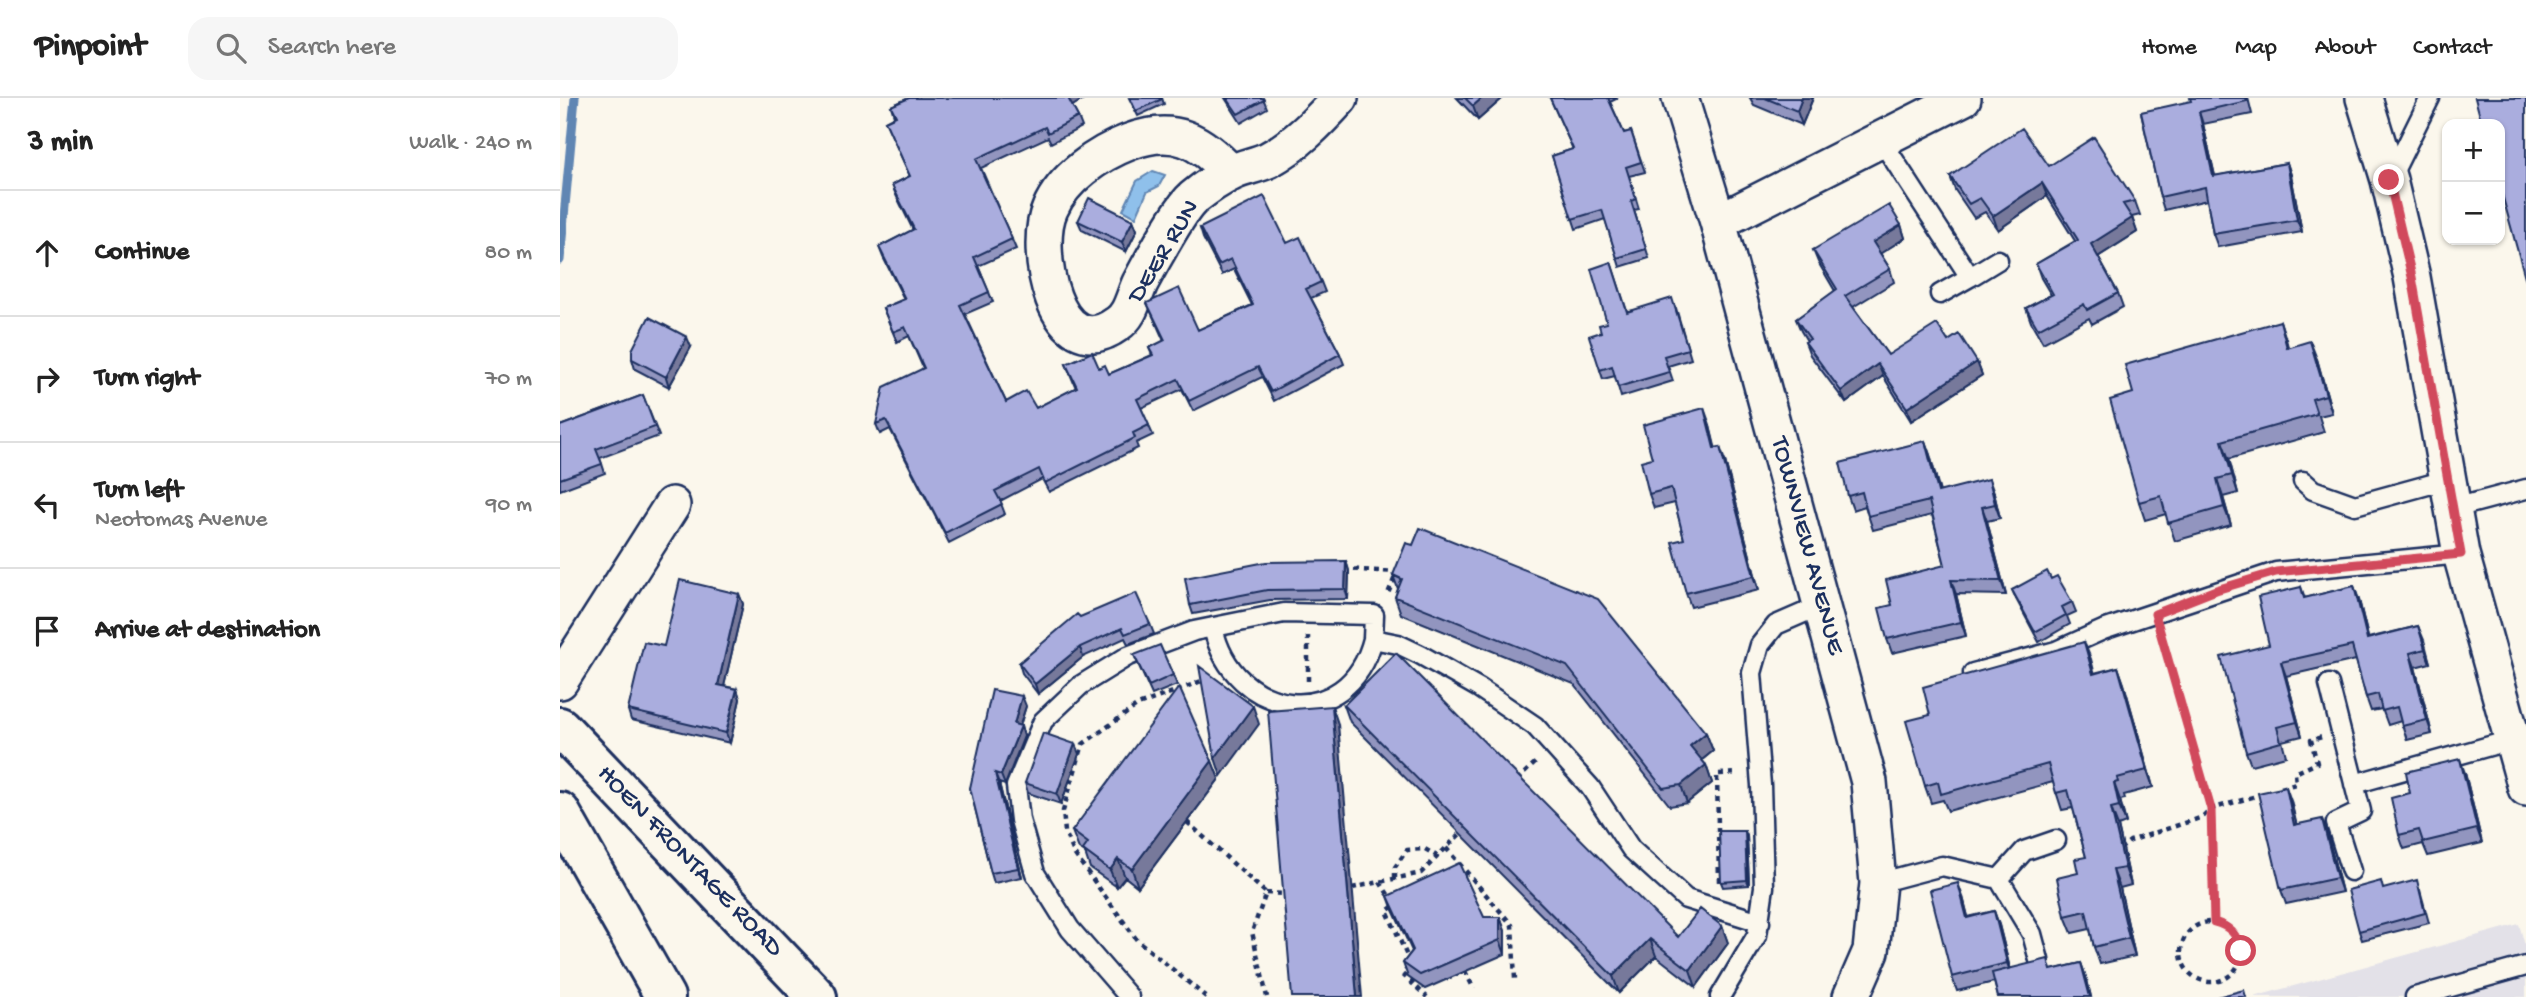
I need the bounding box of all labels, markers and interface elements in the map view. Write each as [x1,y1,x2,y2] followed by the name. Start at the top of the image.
[188,17,678,80] search box
[35,29,146,67] text: Pinpoint
[212,29,250,67] icon: search
[268,33,396,64] text: Search here
[2141,34,2197,63] text: Home
[2235,34,2277,63] text: Map
[2315,34,2375,63] text: About
[2413,34,2491,63] text: Contact
[2442,119,2505,245] map controls
[2442,119,2505,182] button: +
[28,126,93,161] text: 3 min
[409,130,532,157] text: Walk · 240 m
[2373,164,2404,195] route end
[2442,182,2505,245] button: −
[1121,195,1208,311] street label: DEER RUN
[28,234,66,272] icon: ahead
[95,238,189,269] text: Continue
[485,240,532,267] text: 80 m
[28,360,66,398] icon: right
[95,364,199,395] text: Turn right
[485,366,532,393] text: 70 m
[1762,432,1850,659] street label: TOWNVIEW AVENUE
[95,476,183,507] text: Turn left
[28,486,66,524] icon: left
[486,492,532,519] text: 90 m
[95,507,267,534] text: Neotomas Avenue
[28,612,66,650] icon: arrive
[95,616,320,647] text: Arrive at destination
[589,759,789,965] street label: HOEN FRONTAGE ROAD
[2225,935,2256,966] route start

